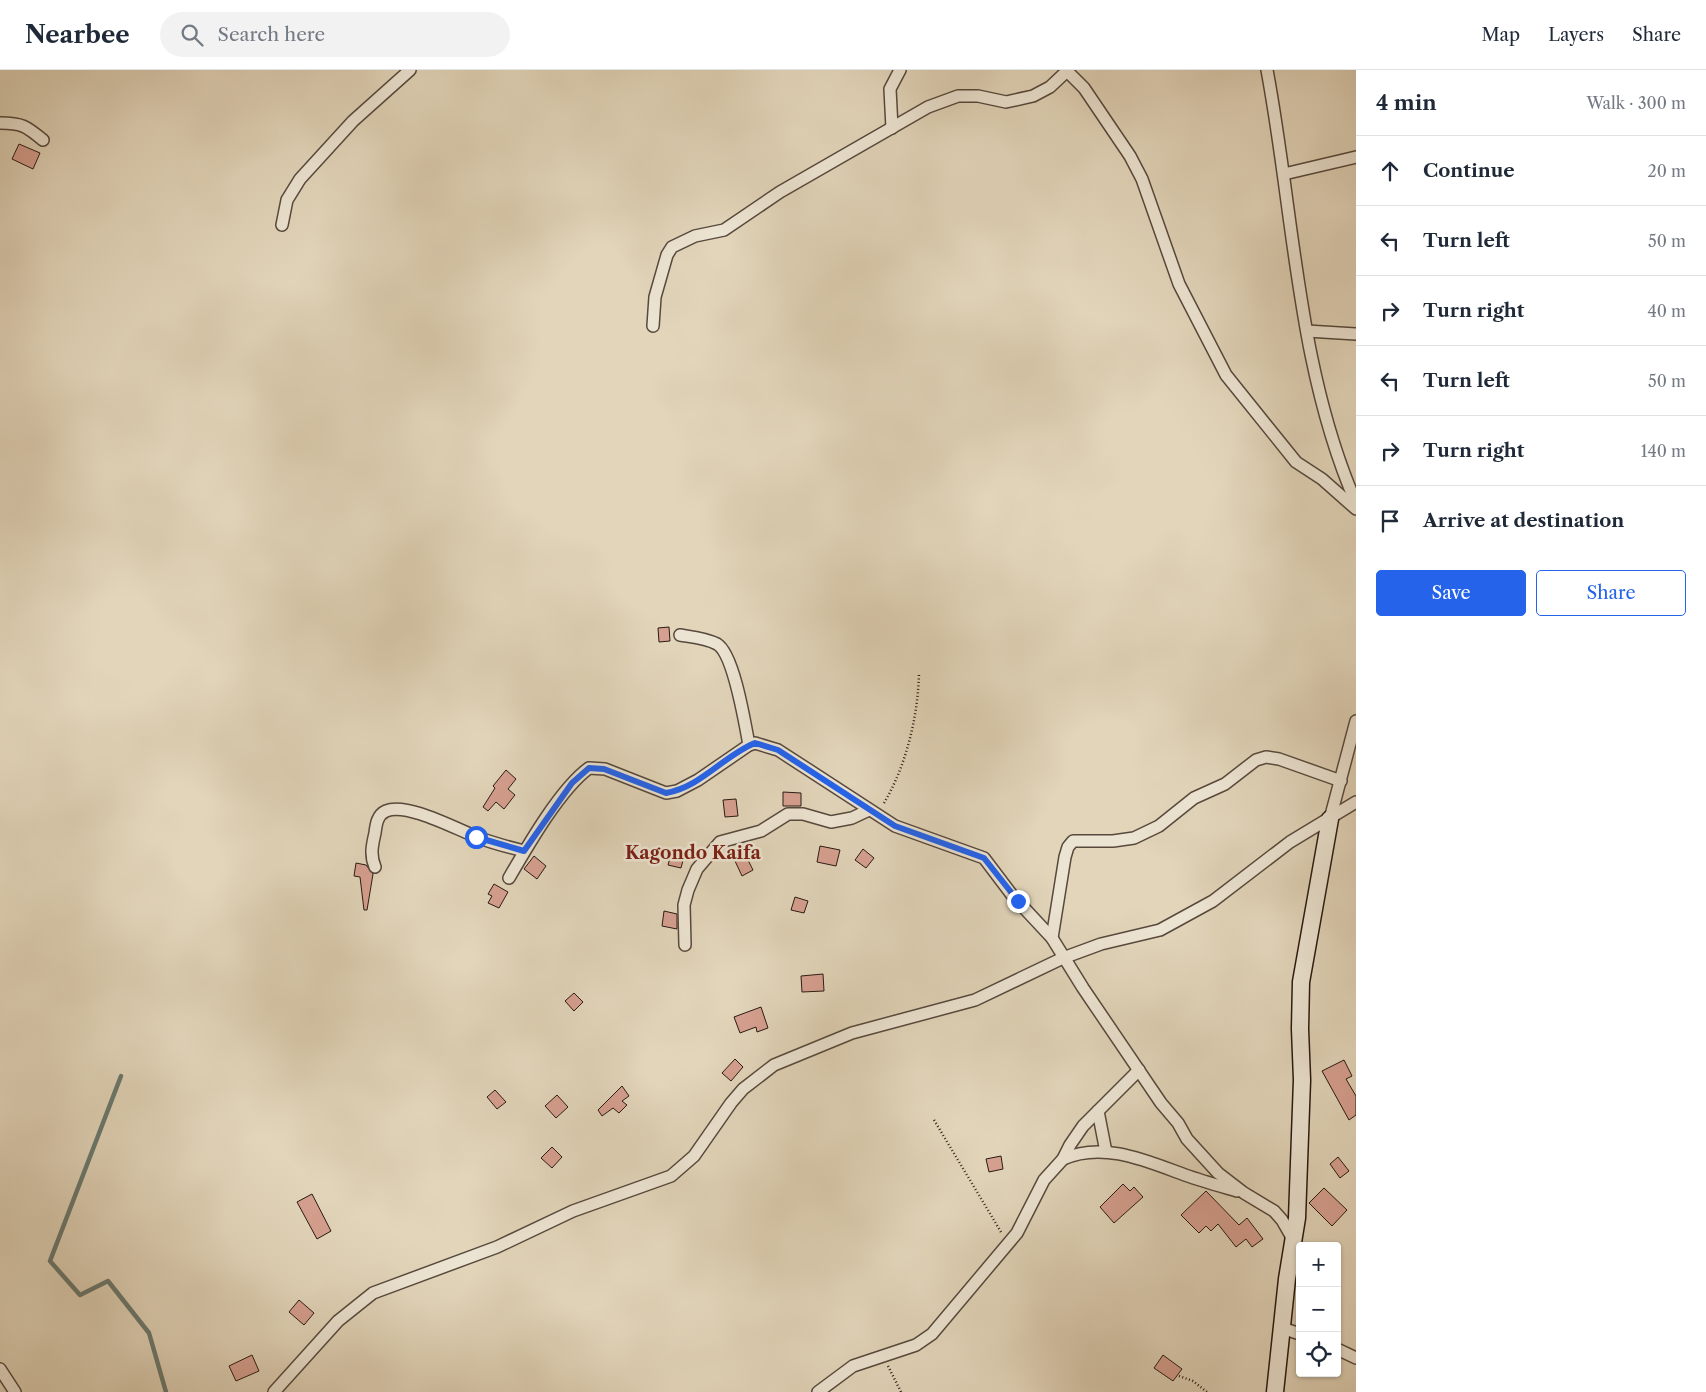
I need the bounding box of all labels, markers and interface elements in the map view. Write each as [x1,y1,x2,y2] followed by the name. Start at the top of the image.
[160,12,510,57] search box
[25,20,130,49] text: Nearbee
[178,21,206,49] icon: search
[218,23,325,46] text: Search here
[1482,24,1520,46] text: Map
[1548,24,1604,46] text: Layers
[1632,24,1681,46] text: Share
[1376,90,1437,115] text: 4 min
[1587,93,1686,113] text: Walk · 300 m
[1376,157,1404,185] icon: ahead
[1423,159,1515,182] text: Continue
[1647,161,1686,181] text: 20 m
[1376,227,1404,255] icon: left
[1423,229,1510,252] text: Turn left
[1648,231,1686,251] text: 50 m
[1376,297,1404,325] icon: right
[1423,299,1524,322] text: Turn right
[1647,301,1686,321] text: 40 m
[1376,367,1404,395] icon: left
[1423,369,1510,392] text: Turn left
[1648,371,1686,391] text: 50 m
[1376,437,1404,465] icon: right
[1423,439,1524,462] text: Turn right
[1641,441,1686,461] text: 140 m
[1376,507,1404,535] icon: arrive
[1423,509,1624,532] text: Arrive at destination
[1376,570,1526,616] button: Save
[1536,570,1686,616] button: Share
[465,826,488,849] route start
[625,842,762,864] district label: Kagondo Kaifa
[1007,890,1030,913] route end
[1296,1242,1341,1377] map controls
[1296,1242,1341,1287] button: +
[1296,1287,1341,1332] button: −
[1296,1332,1341,1377] button: locate

